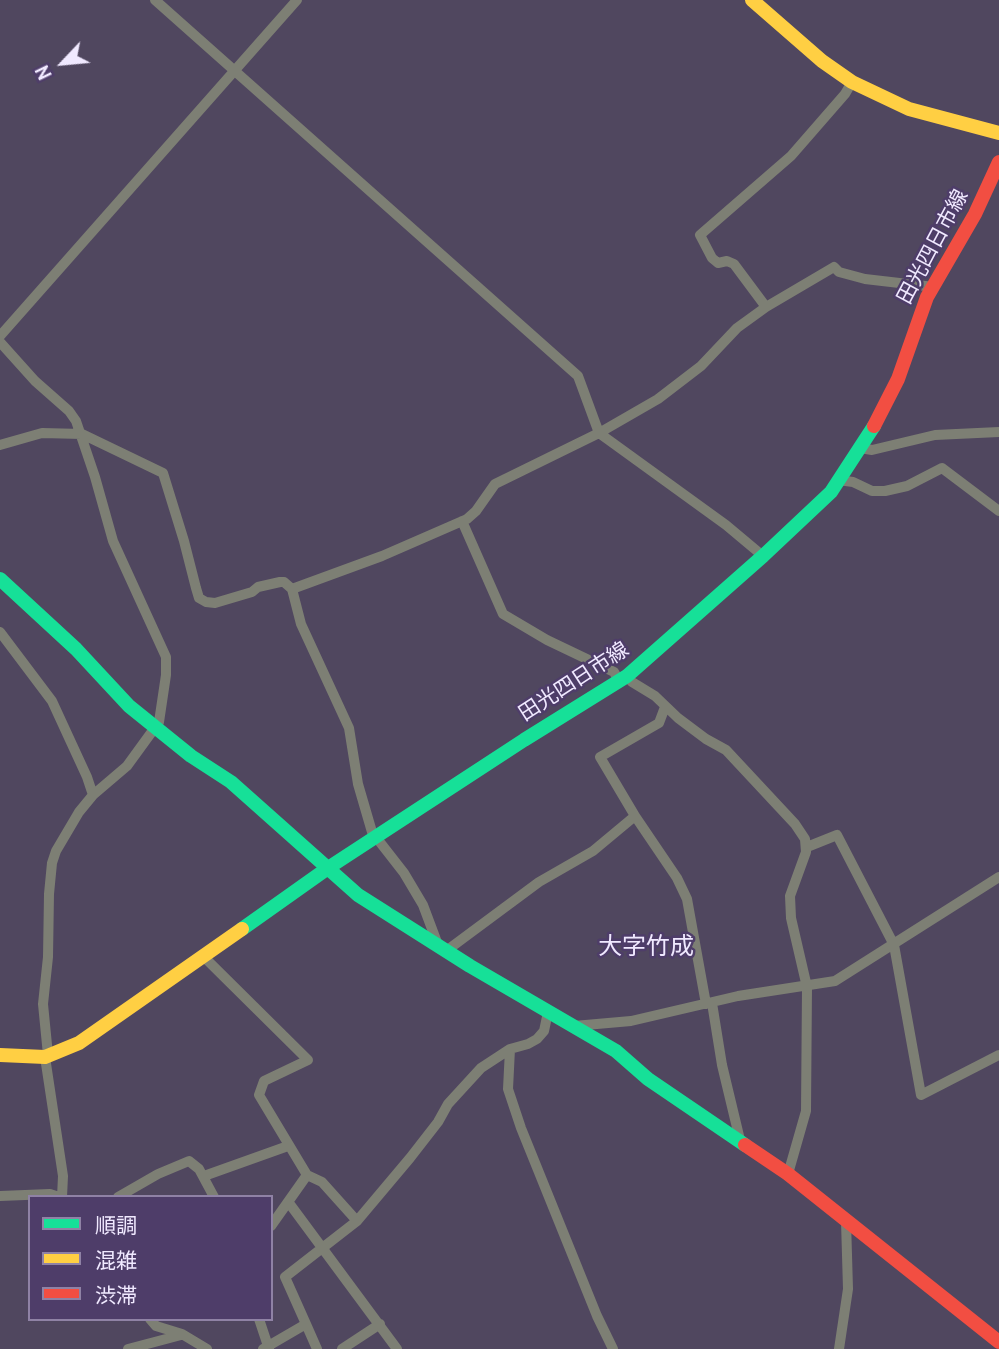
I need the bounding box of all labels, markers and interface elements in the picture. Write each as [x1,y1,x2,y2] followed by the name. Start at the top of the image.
[28,28,98,98] north arrow
[30,61,57,84] text: N
[892,185,974,309] street label: 田光四日市線
[514,637,634,727] street label: 田光四日市線
[598,933,694,961] district label: 大字竹成
[28,1195,273,1321] legend
[95,1213,137,1238] text: 順調
[95,1248,137,1273] text: 混雑
[95,1283,137,1308] text: 渋滞

